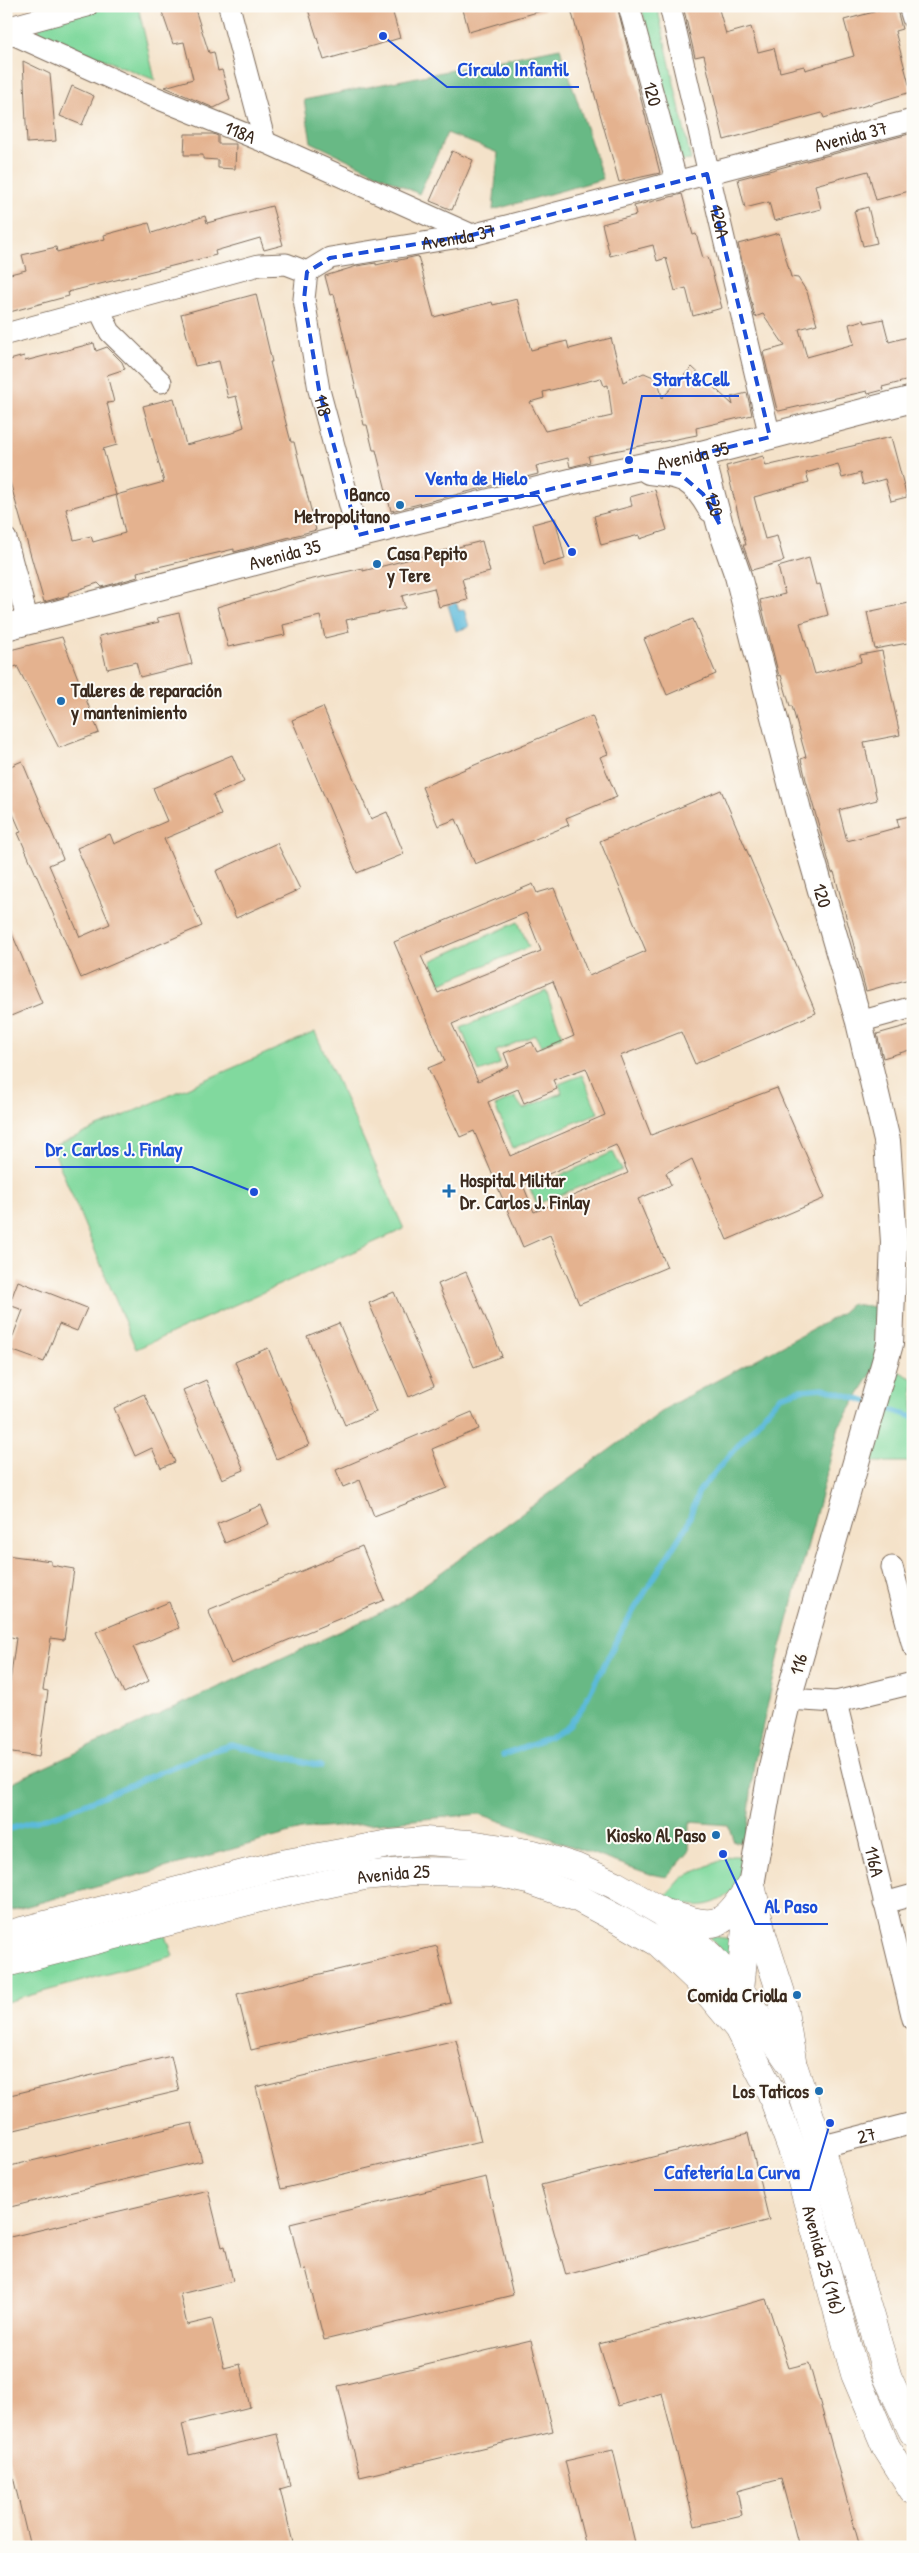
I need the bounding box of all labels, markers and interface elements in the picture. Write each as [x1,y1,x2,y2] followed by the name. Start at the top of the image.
[447,52,579,87] callout: Círculo Infantil
[457,55,569,82] text: Círculo Infantil
[637,79,669,109] street label: 120
[221,114,260,150] street label: 118A
[812,114,890,158] street label: Avenida 37
[703,202,736,241] street label: 120A
[420,216,498,256] street label: Avenida 37
[642,361,739,396] callout: Start&Cell
[653,365,731,392] text: Start&Cell
[308,391,338,419] street label: 118
[654,434,732,476] street label: Avenida 35
[415,461,538,496] callout: Venta de Hielo
[424,464,528,491] text: Venta de Hielo
[294,481,390,530] place label: Banco Metropolitano
[699,489,730,519] street label: 120
[394,499,406,511] marker: Banco Metropolitano
[246,532,323,576] street label: Avenida 35
[386,540,468,589] place label: Casa Pepito y Tere
[371,558,383,570] marker: Casa Pepito y Tere
[70,677,223,726] place label: Talleres de reparación y mantenimiento
[55,695,67,707] marker: Talleres de reparación y mantenimiento
[807,880,838,911] street label: 120
[35,1132,192,1167] callout: Dr. Carlos J. Finlay
[45,1135,183,1163] text: Dr. Carlos J. Finlay
[460,1167,590,1216] place label: Hospital Militar Dr. Carlos J. Finlay
[442,1184,456,1198] marker: Hospital Militar Dr. Carlos J. Finlay
[783,1650,813,1678] street label: 116
[607,1822,706,1848] place label: Kiosko Al Paso
[710,1829,722,1841] marker: Kiosko Al Paso
[858,1843,891,1879] street label: 116A
[354,1858,430,1890] street label: Avenida 25
[755,1889,828,1924] callout: Al Paso
[765,1892,817,1919] text: Al Paso
[687,1982,788,2008] place label: Comida Criolla
[791,1989,803,2001] marker: Comida Criolla
[733,2078,810,2104] place label: Los Taticos
[813,2085,825,2097] marker: Los Taticos
[854,2120,879,2150] street label: 27
[654,2155,810,2190] callout: Cafetería La Curva
[664,2158,800,2185] text: Cafetería La Curva
[796,2202,851,2318] street label: Avenida 25 (116)

